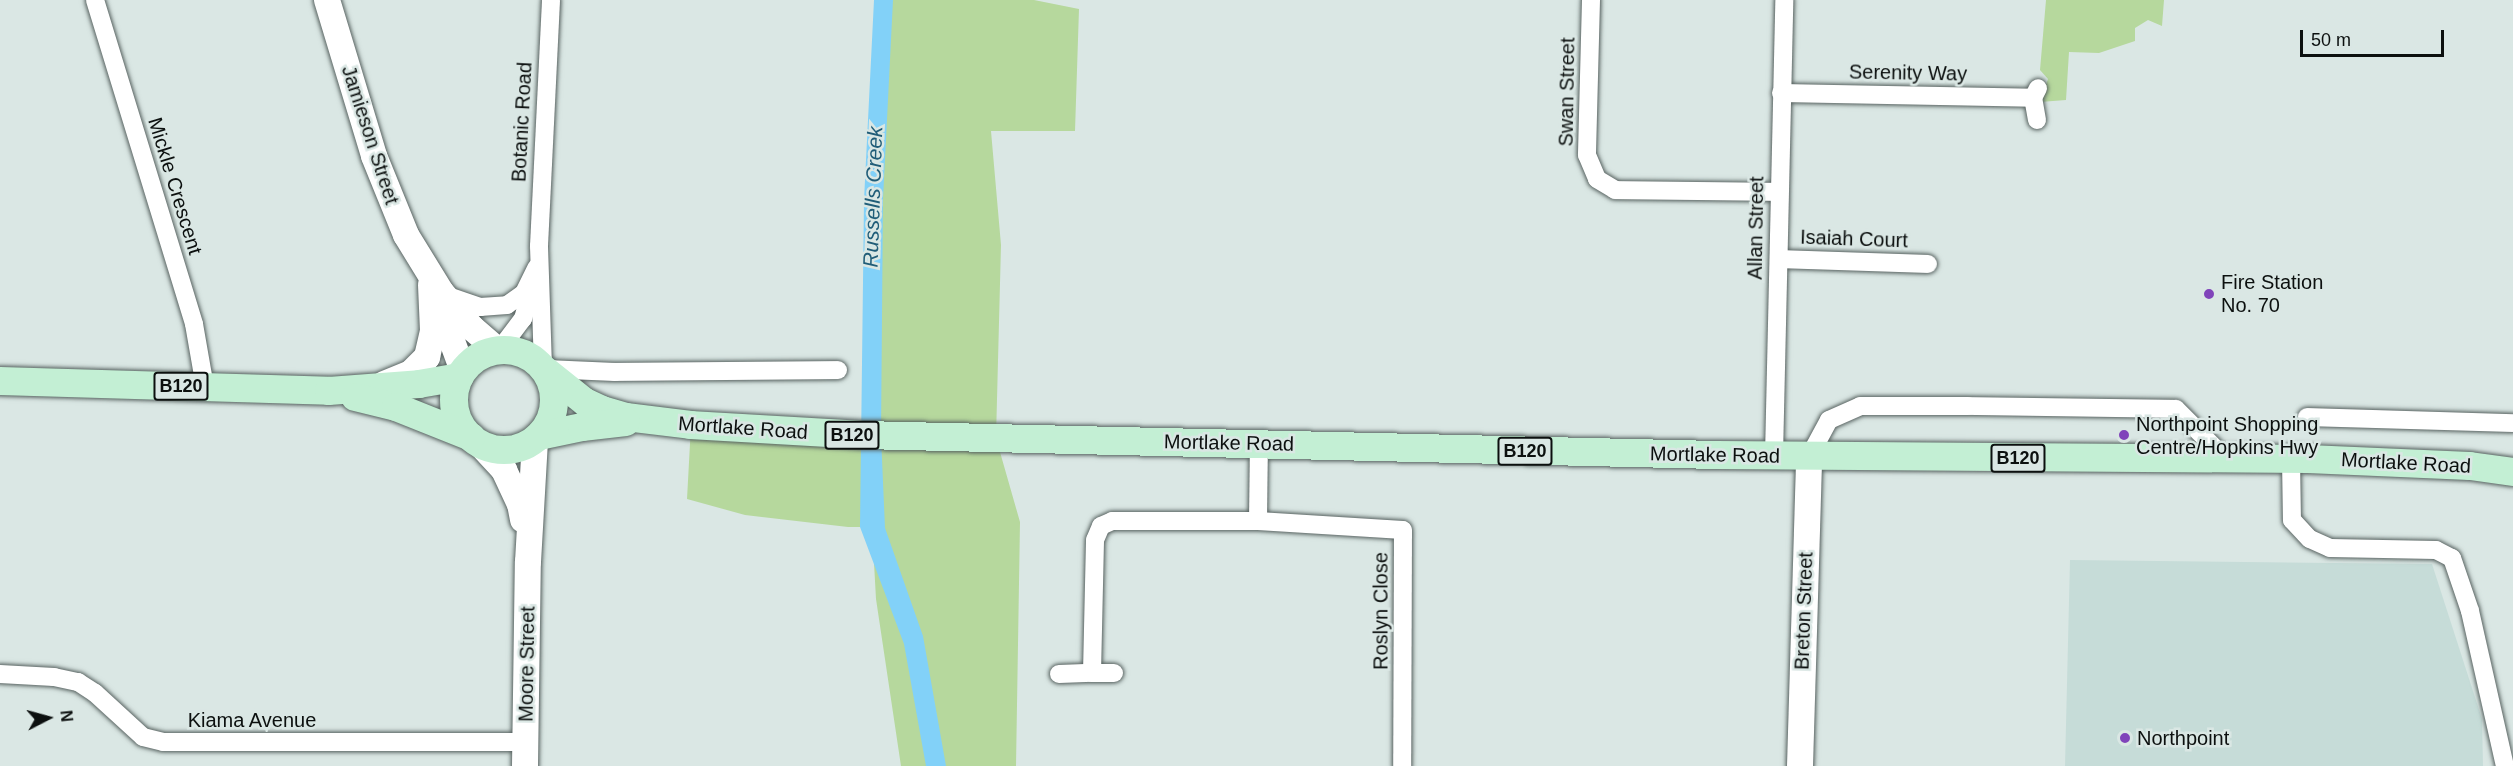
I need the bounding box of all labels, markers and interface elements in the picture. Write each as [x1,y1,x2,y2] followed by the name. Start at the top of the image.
[2303,18,2447,56] scale bar
[2311,30,2351,50] text: 50 m
[1554,37,1580,147] street label: Swan Street
[1849,60,1967,86] street label: Serenity Way
[507,61,537,183] street label: Botanic Road
[336,63,404,207] street label: Jamieson Street
[143,114,207,258] street label: Mickle Crescent
[858,126,888,268] water label: Russells Creek
[1743,176,1769,280] street label: Allan Street
[1800,225,1908,253] street label: Isaiah Court
[2221,270,2323,317] place label: Fire Station No. 70
[2202,287,2216,301] marker: Fire Station No. 70
[152,371,210,401] road number: B120
[677,411,809,445] street label: Mortlake Road
[2136,412,2318,459] place label: Northpoint Shopping Centre/Hopkins Hwy
[824,420,880,450] road number: B120
[2117,428,2131,442] marker: Northpoint Shopping Centre/Hopkins Hwy
[1164,430,1294,456] street label: Mortlake Road
[1496,436,1553,466] road number: B120
[1650,442,1780,468] street label: Mortlake Road
[1990,443,2046,473] road number: B120
[2340,448,2472,478] street label: Mortlake Road
[1369,552,1393,670] street label: Roslyn Close
[1790,552,1818,670] street label: Breton Street
[514,606,540,722] street label: Moore Street
[18,688,78,748] north arrow
[187,708,317,732] street label: Kiama Avenue
[57,709,75,723] text: N
[2137,726,2229,750] place label: Northpoint
[2118,731,2132,745] marker: Northpoint

